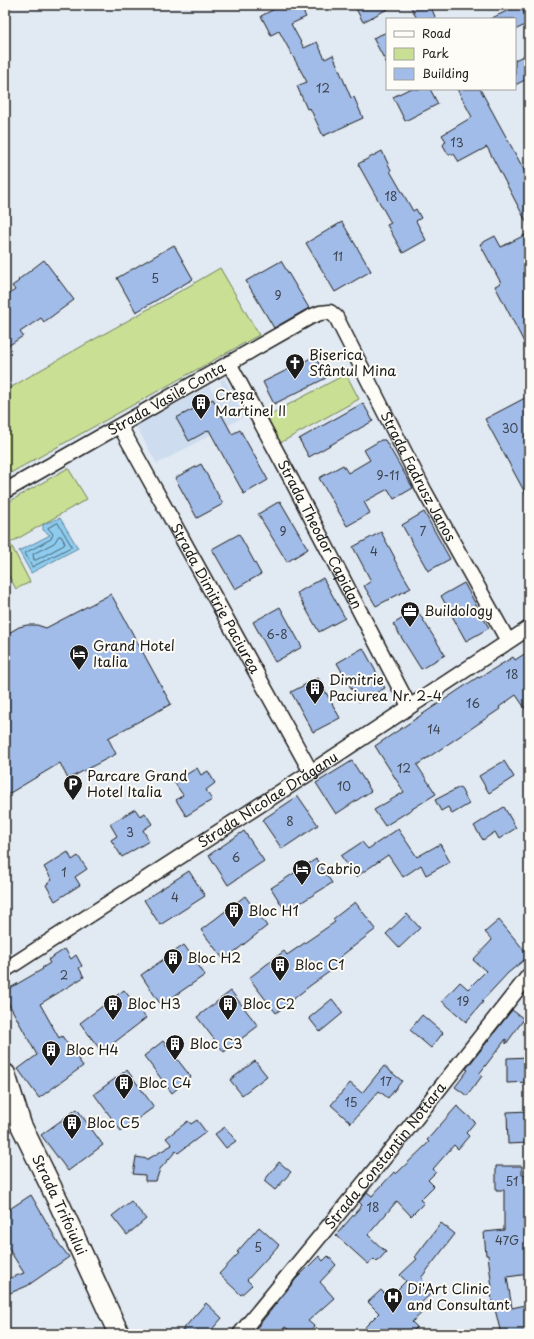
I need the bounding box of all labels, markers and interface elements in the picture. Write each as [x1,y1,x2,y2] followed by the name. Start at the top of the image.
[386,18,516,90] legend
[422,24,451,42] text: Road
[422,44,449,62] text: Park
[422,64,469,82] text: Building
[316,79,330,97] house number: 12
[450,133,464,151] house number: 13
[385,187,397,205] house number: 18
[333,247,343,265] house number: 11
[151,269,159,287] house number: 5
[274,286,282,304] house number: 9
[309,344,396,381] place label: Biserica Sfântul Mina
[284,352,306,380] church icon: Biserica Sfântul Mina
[103,356,229,440] street label: Strada Vasile Conta
[215,384,286,421] place label: Creșa Martinel II
[190,392,212,420] building icon: Creșa Martinel II
[376,407,461,545] street label: Strada Fadrusz Janos
[502,419,519,437] house number: 30
[273,456,368,613] street label: Strada Theodor Capidan
[377,466,399,484] house number: 9-11
[166,519,266,677] street label: Strada Dimitrie Paciurea
[279,522,287,540] house number: 9
[420,522,427,540] house number: 7
[370,542,378,560] house number: 4
[399,600,421,628] office icon: Buildology
[424,600,493,621] place label: Buildology
[266,625,288,643] house number: 6-8
[93,635,175,672] place label: Grand Hotel Italia
[68,643,90,671] hotel icon: Grand Hotel Italia
[506,665,518,683] house number: 18
[329,669,442,706] place label: Dimitrie Paciurea Nr. 2-4
[304,677,326,705] building icon: Dimitrie Paciurea Nr. 2-4
[466,694,480,712] house number: 16
[427,720,441,738] house number: 14
[193,746,342,853] street label: Strada Nicolae Drăganu
[397,759,411,777] house number: 12
[87,765,188,802] place label: Parcare Grand Hotel Italia
[62,773,84,801] parking icon: Parcare Grand Hotel Italia
[337,777,351,795] house number: 10
[286,812,294,830] house number: 8
[126,823,134,841] house number: 3
[232,848,240,866] house number: 6
[291,858,313,886] hotel icon: Cabrio
[316,858,361,879] place label: Cabrio
[61,863,67,881] house number: 1
[171,888,179,906] house number: 4
[223,900,245,928] building icon: Bloc H1
[248,900,299,921] place label: Bloc H1
[162,947,184,975] building icon: Bloc H2
[187,947,241,968] place label: Bloc H2
[269,954,291,982] building icon: Bloc C1
[294,954,344,975] place label: Bloc C1
[60,966,68,984] house number: 2
[457,992,469,1010] house number: 19
[102,993,124,1021] building icon: Bloc H3
[127,993,181,1014] place label: Bloc H3
[217,993,239,1021] building icon: Bloc C2
[242,993,295,1014] place label: Bloc C2
[164,1033,186,1061] building icon: Bloc C3
[189,1033,243,1054] place label: Bloc C3
[40,1039,62,1067] building icon: Bloc H4
[65,1039,119,1060] place label: Bloc H4
[113,1072,135,1100] building icon: Bloc C4
[138,1072,192,1093] place label: Bloc C4
[380,1072,392,1090] house number: 17
[319,1077,451,1233] street label: Strada Constantin Nottara
[344,1093,358,1111] house number: 15
[61,1112,83,1140] building icon: Bloc C5
[86,1112,140,1133] place label: Bloc C5
[27,1151,92,1258] street label: Strada Trifoiului
[506,1172,518,1190] house number: 51
[367,1198,379,1216] house number: 18
[495,1231,519,1249] house number: 47G
[254,1238,262,1256] house number: 5
[407,1278,510,1315] place label: Di'Art Clinic and Consultant
[382,1286,404,1314] hospital icon: Di'Art Clinic and Consultant

